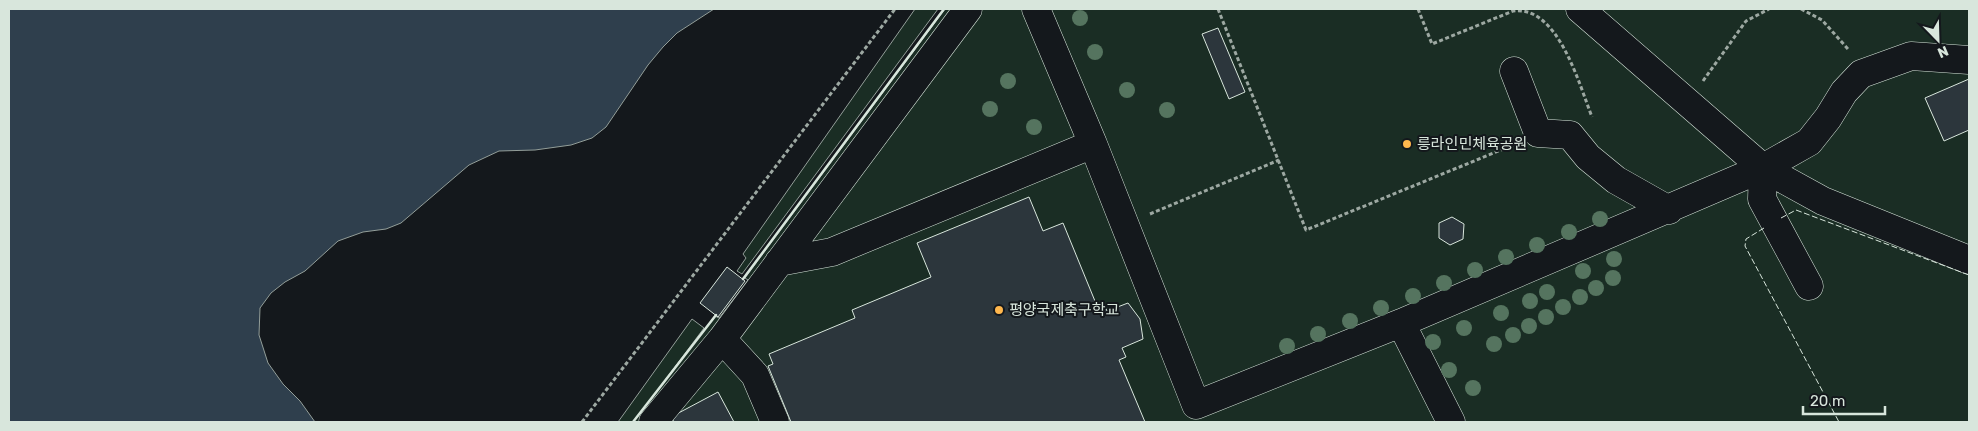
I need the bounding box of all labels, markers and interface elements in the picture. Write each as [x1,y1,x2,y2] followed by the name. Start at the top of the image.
[1913,15,1963,65] north arrow
[1935,42,1951,61] text: N
[1417,135,1527,153] place label: 릉라인민체육공원
[1401,138,1413,150] marker: 릉라인민체육공원
[1009,301,1119,319] place label: 평양국제축구학교
[993,304,1005,316] marker: 평양국제축구학교
[1803,384,1886,416] scale bar
[1810,392,1845,410] text: 20 m

